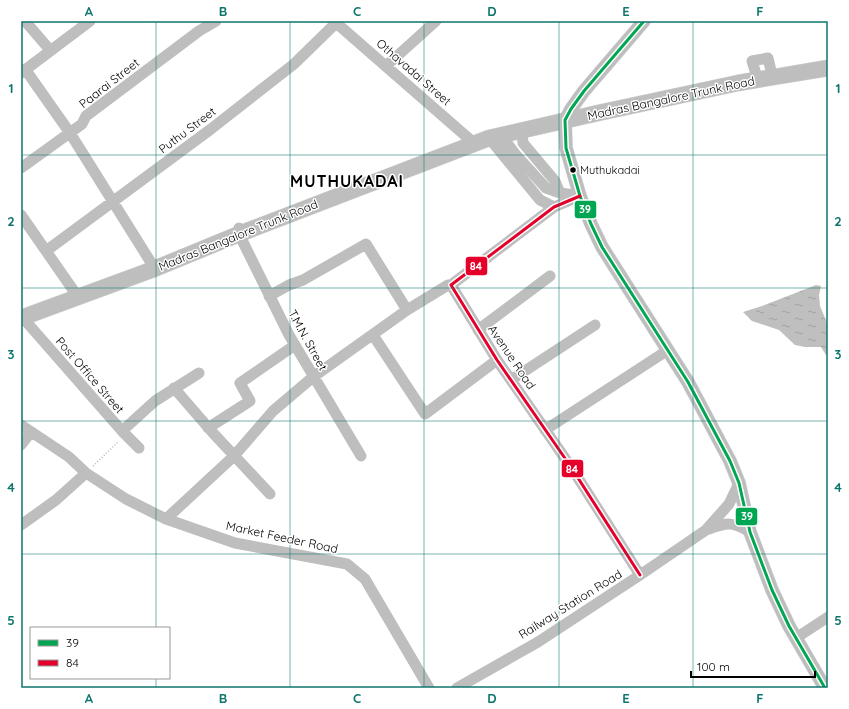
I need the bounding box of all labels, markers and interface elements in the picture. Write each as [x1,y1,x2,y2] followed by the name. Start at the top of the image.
[85,3,94,19] text: A
[219,3,227,19] text: B
[353,3,361,19] text: C
[487,3,497,19] text: D
[622,3,630,19] text: E
[756,3,764,19] text: F
[374,36,454,108] street label: Othavadai Street
[76,55,142,111] street label: Paarai Street
[586,73,756,123] street label: Madras Bangalore Trunk Road
[8,80,14,96] text: 1
[835,80,841,96] text: 1
[155,104,219,156] street label: Puthu Street
[580,163,640,177] place label: Muthukadai
[568,165,578,175] marker: Muthukadai
[290,171,404,191] district label: MUTHUKADAI
[156,196,320,274] street label: Madras Bangalore Trunk Road
[574,200,597,219] line badge: 39
[579,202,591,216] text: 39
[7,213,15,229] text: 2
[834,213,842,229] text: 2
[465,256,488,276] line badge: 84
[470,259,483,273] text: 84
[285,307,331,373] street label: T.M.N. Street
[485,322,539,392] street label: Avenue Road
[53,334,127,416] street label: Post Office Street
[8,346,15,362] text: 3
[835,346,842,362] text: 3
[561,459,584,478] line badge: 84
[566,462,579,476] text: 84
[7,479,15,495] text: 4
[834,479,842,495] text: 4
[735,507,758,526] line badge: 39
[741,509,753,523] text: 39
[225,518,339,556] street label: Market Feeder Road
[516,566,624,642] street label: Railway Station Road
[7,612,15,628] text: 5
[834,612,842,628] text: 5
[30,627,170,679] legend
[66,635,79,650] text: 39
[691,653,815,679] scale bar
[66,655,79,670] text: 84
[697,659,730,674] text: 100 m
[85,690,94,706] text: A
[219,690,227,706] text: B
[353,690,361,706] text: C
[487,690,497,706] text: D
[622,690,630,706] text: E
[756,690,764,706] text: F

